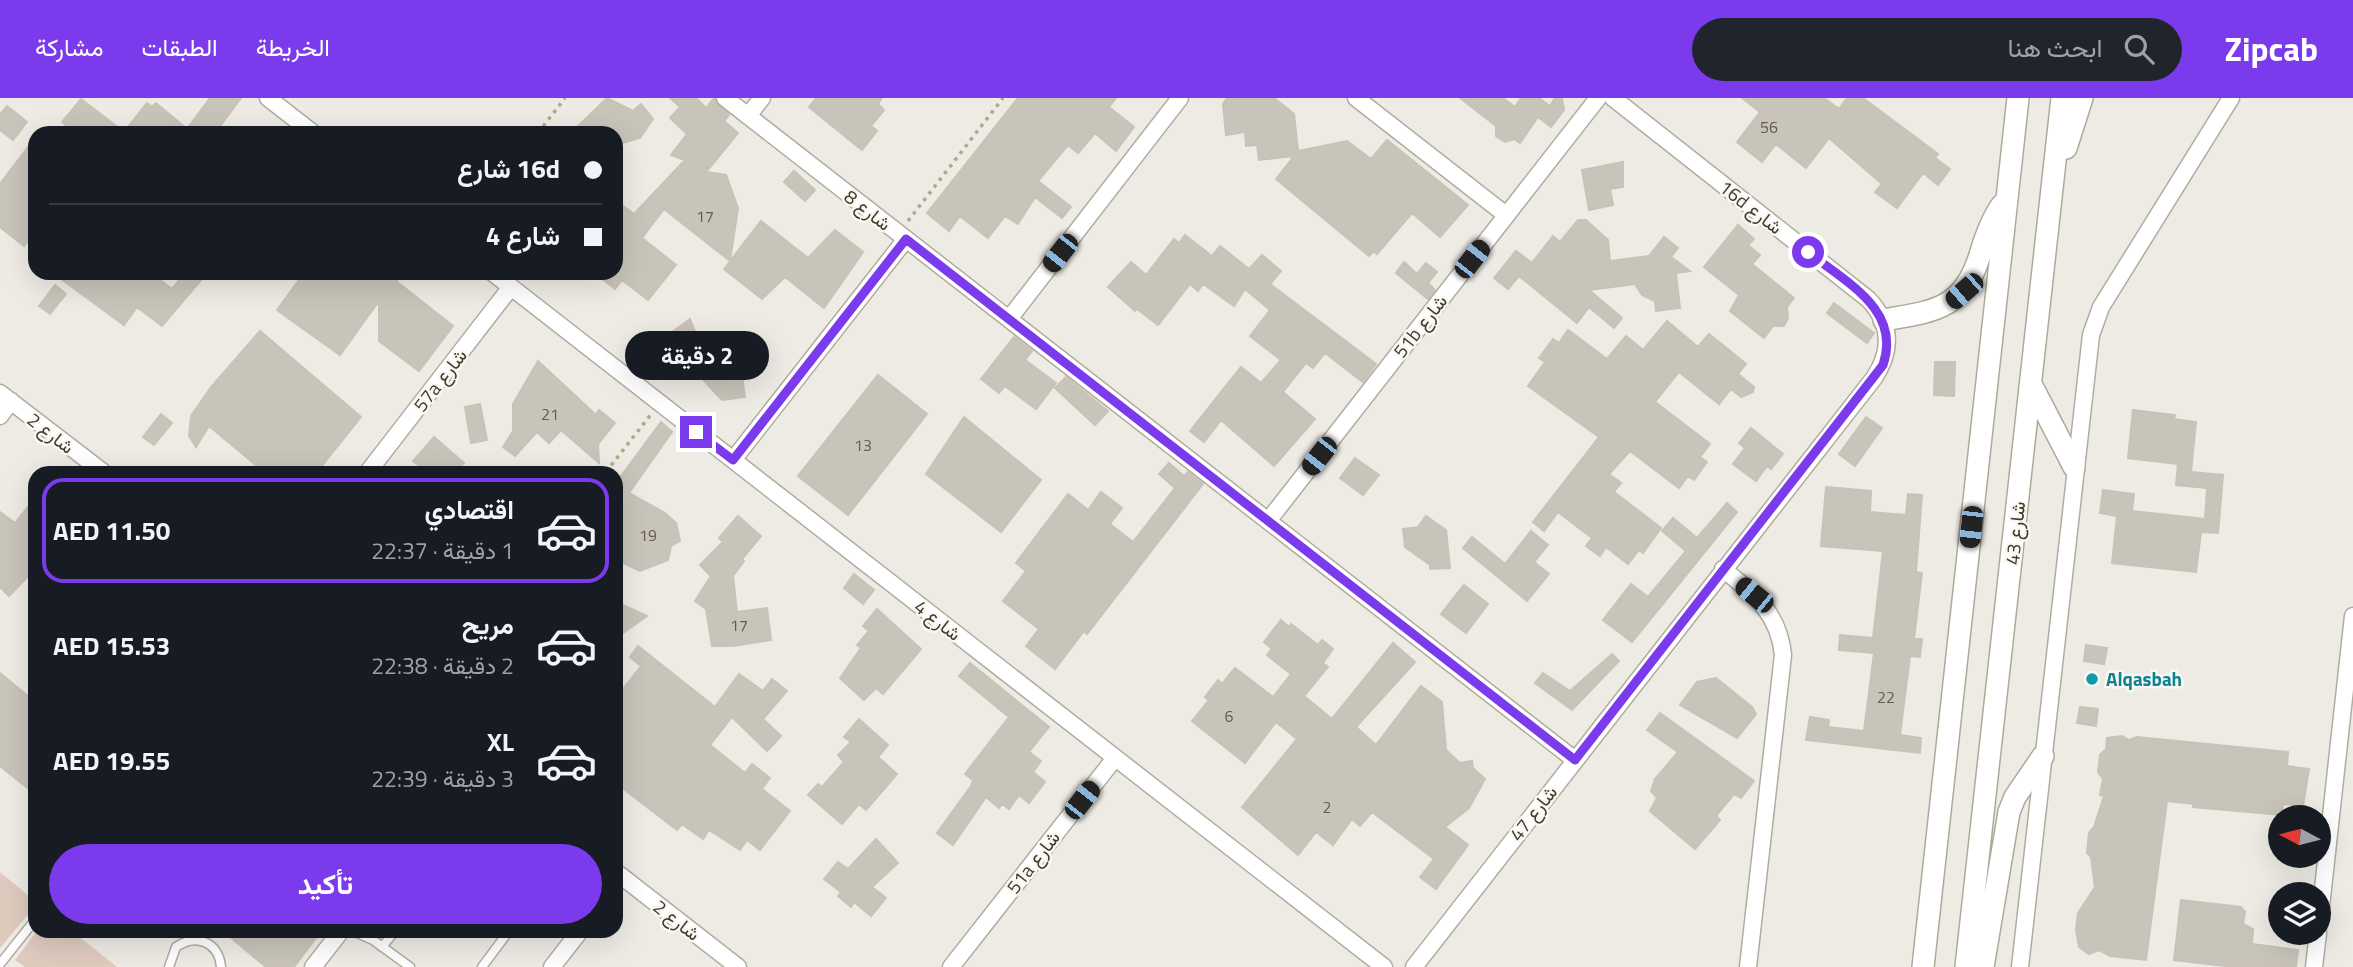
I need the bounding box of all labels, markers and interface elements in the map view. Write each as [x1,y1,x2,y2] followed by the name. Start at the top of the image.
[1692,18,2182,81] search box
[2224,24,2318,74] text: Zipcab
[2008,28,2102,67] text: ابحث هنا
[35,29,103,65] text: مشاركة
[141,29,218,65] text: الطبقات
[256,29,330,65] text: الخريطة
[2120,30,2158,68] icon: search
[1760,115,1778,139] house number: 56
[457,149,560,188] text: 16d شارع
[1713,172,1789,241] street label: 16d شارع
[838,182,898,237] street label: شارع 8
[696,204,714,228] house number: 17
[486,216,560,255] text: شارع 4
[1039,230,1082,276] car
[1451,236,1494,282] car
[1792,236,1824,268] route start
[1942,269,1987,313] car
[1385,288,1454,364] street label: 51b شارع
[624,330,768,380] callout: 2 دقيقة
[661,338,733,373] text: 2 دقيقة
[406,342,474,417] street label: 57a شارع
[541,402,559,426] house number: 21
[21,405,81,460] street label: شارع 2
[680,416,712,448] route end
[854,433,872,457] house number: 13
[1298,433,1341,479] car
[425,490,514,529] text: اقتصادي
[535,499,598,562] icon: car
[1997,500,2032,566] street label: شارع 43
[1959,505,1984,549] car
[53,511,170,550] text: AED 11.50
[639,523,657,547] house number: 19
[371,533,514,568] text: 1 دقيقة · 22:37
[1732,574,1777,616] car
[908,592,968,647] street label: شارع 4
[462,605,514,644] text: مريح
[730,613,748,637] house number: 17
[535,614,598,677] icon: car
[53,626,170,665] text: AED 15.53
[371,648,514,683] text: 2 دقيقة · 22:38
[2106,664,2182,693] place label: Alqasbah
[2084,671,2100,687] marker: Alqasbah
[1877,685,1895,709] house number: 22
[1225,704,1234,728] house number: 6
[487,722,514,761] text: XL
[535,729,598,792] icon: car
[53,741,170,780] text: AED 19.55
[371,761,514,796] text: 3 دقيقة · 22:39
[1061,777,1104,823] car
[1502,779,1564,847] street label: شارع 47
[1323,795,1331,819] house number: 2
[2268,805,2331,868] north arrow
[2268,805,2331,945] map controls
[999,824,1067,899] street label: 51a شارع
[49,844,602,924] button: تأكيد
[2268,882,2331,945] button: layers
[647,892,707,947] street label: شارع 2

